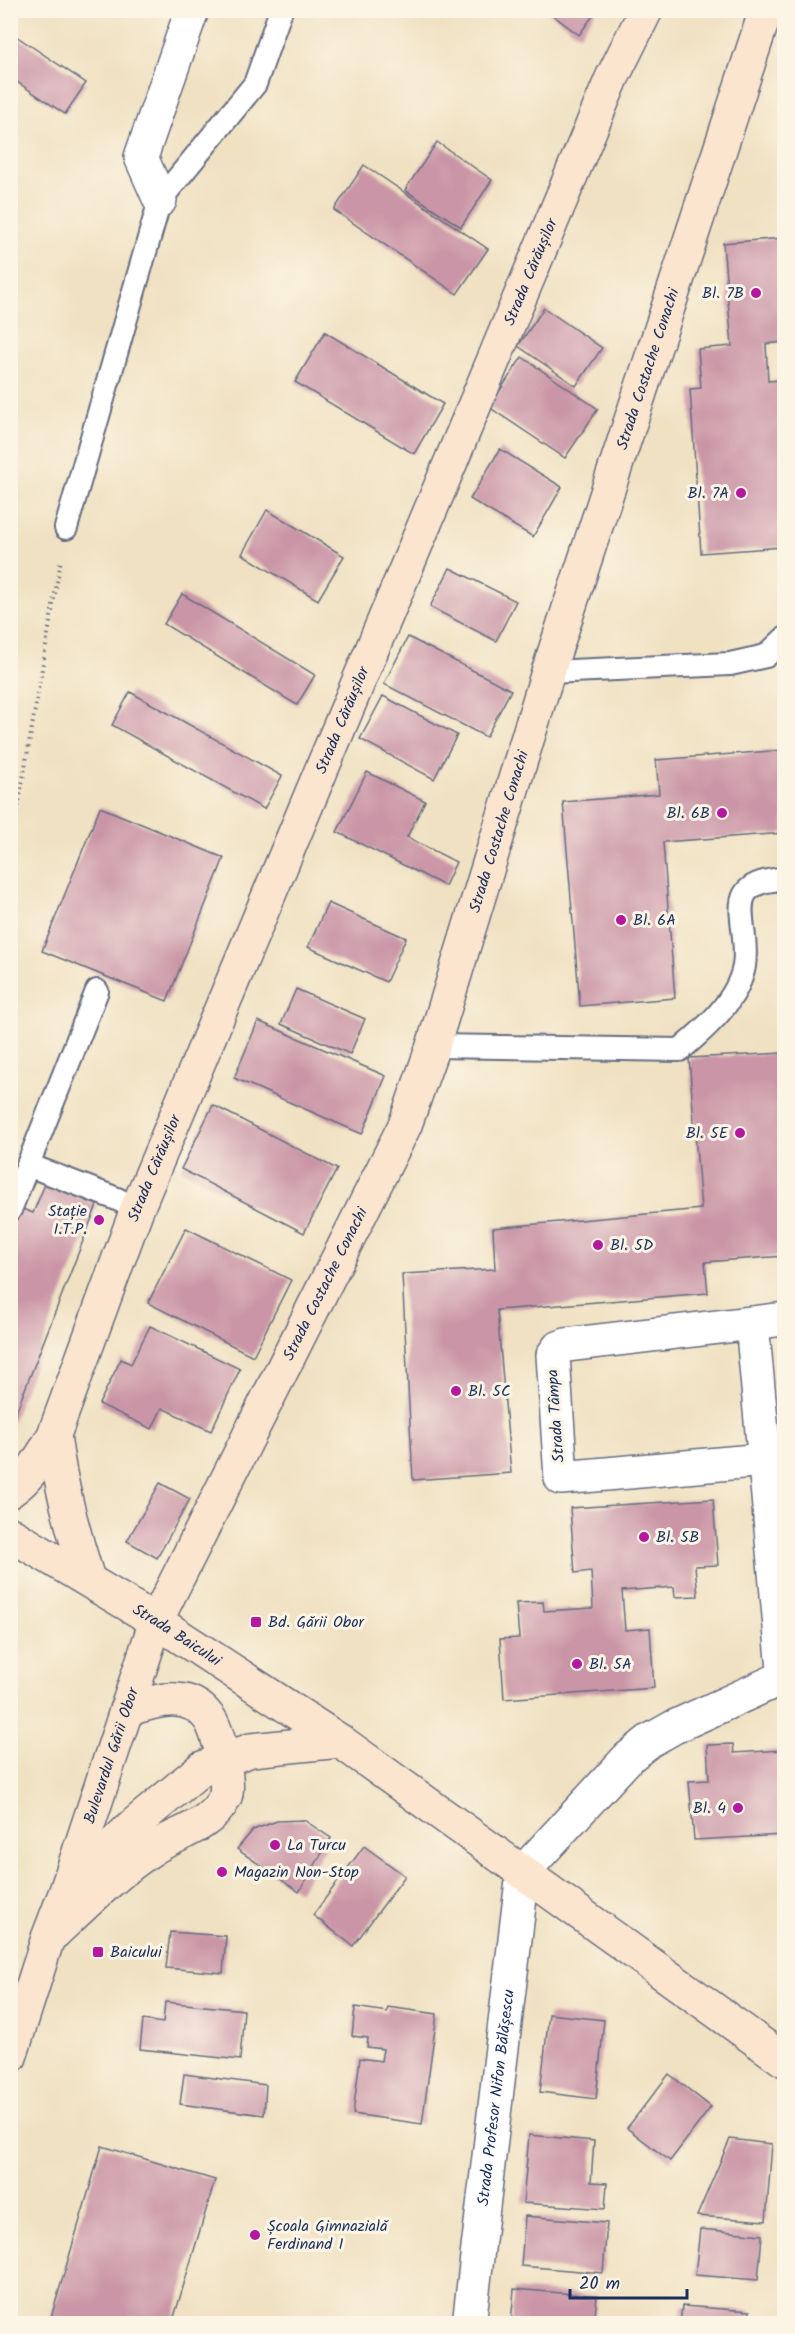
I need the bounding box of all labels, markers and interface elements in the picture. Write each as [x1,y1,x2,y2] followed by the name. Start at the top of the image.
[497,213,565,329] street label: Strada Cărăușilor
[702,281,744,306] place label: Bl. 7B
[610,284,686,453] street label: Strada Costache Conachi
[749,286,763,300] marker: Bl. 7B
[688,481,729,506] place label: Bl. 7A
[734,486,748,500] marker: Bl. 7A
[309,661,377,778] street label: Strada Cărăușilor
[462,746,536,916] street label: Strada Costache Conachi
[667,801,710,826] place label: Bl. 6B
[715,806,729,820] marker: Bl. 6B
[633,908,676,933] place label: Bl. 6A
[614,913,628,927] marker: Bl. 6A
[121,1109,188,1225] street label: Strada Cărăușilor
[686,1121,729,1146] place label: Bl. 5E
[733,1126,747,1140] marker: Bl. 5E
[48,1199,87,1242] place label: Stație I.T.P.
[276,1202,375,1365] street label: Strada Costache Conachi
[92,1213,106,1227] marker: Stație I.T.P.
[610,1233,653,1258] place label: Bl. 5D
[591,1238,605,1252] marker: Bl. 5D
[540,1369,572,1463] street label: Strada Tâmpa
[468,1379,511,1404] place label: Bl. 5C
[449,1384,463,1398] marker: Bl. 5C
[656,1525,699,1550] place label: Bl. 5B
[637,1530,651,1544] marker: Bl. 5B
[128,1597,227,1673] street label: Strada Baicului
[268,1610,365,1635] place label: Bd. Gării Obor
[249,1615,263,1629] marker: Bd. Gării Obor
[589,1652,632,1677] place label: Bl. 5A
[570,1657,584,1671] marker: Bl. 5A
[77,1683,146,1827] street label: Bulevardul Gării Obor
[693,1796,726,1821] place label: Bl. 4
[731,1801,745,1815] marker: Bl. 4
[287,1833,346,1858] place label: La Turcu
[268,1838,282,1852] marker: La Turcu
[234,1860,359,1885] place label: Magazin Non-Stop
[215,1865,229,1879] marker: Magazin Non-Stop
[110,1940,163,1965] place label: Baicului
[91,1945,105,1959] marker: Baicului
[471,1988,521,2207] street label: Strada Profesor Nifon Bălășescu
[267,2214,389,2257] place label: Școala Gimnazială Ferdinand I
[248,2228,262,2242] marker: Școala Gimnazială Ferdinand I
[570,2262,687,2300] scale bar
[579,2270,620,2299] text: 20 m

